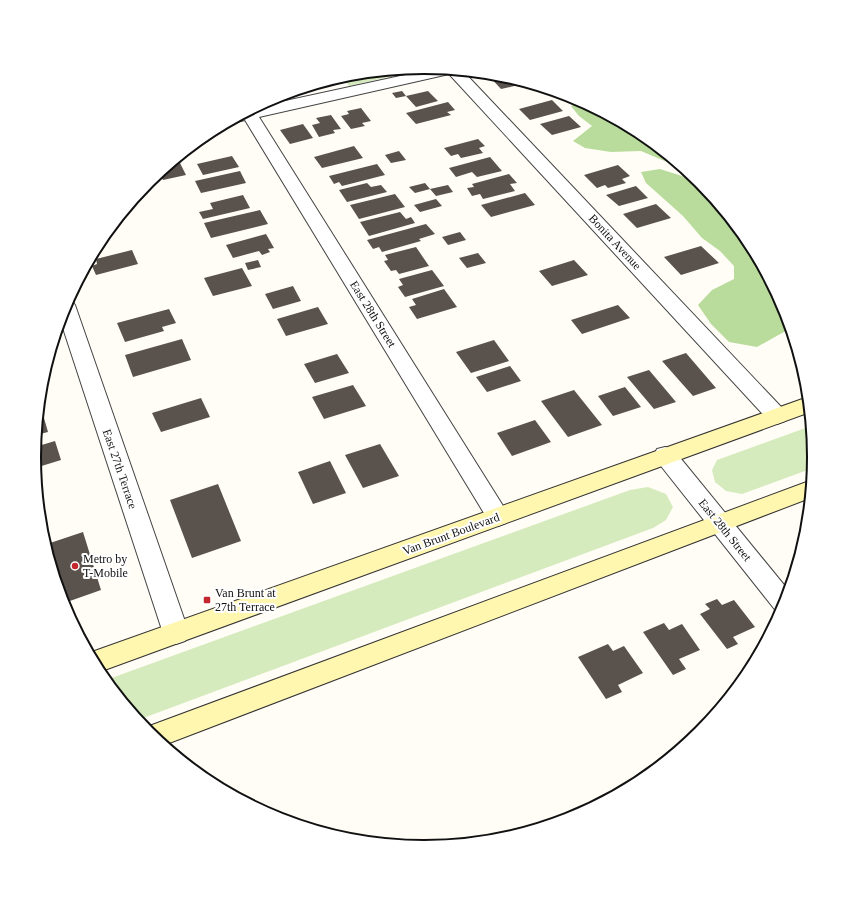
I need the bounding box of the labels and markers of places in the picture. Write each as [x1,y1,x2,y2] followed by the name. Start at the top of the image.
[83,552,128,580] place label: Metro by T-Mobile
[70,561,80,571] marker: Metro by T-Mobile
[215,586,276,614] place label: Van Brunt at 27th Terrace
[202,595,212,605] marker: Van Brunt at 27th Terrace

